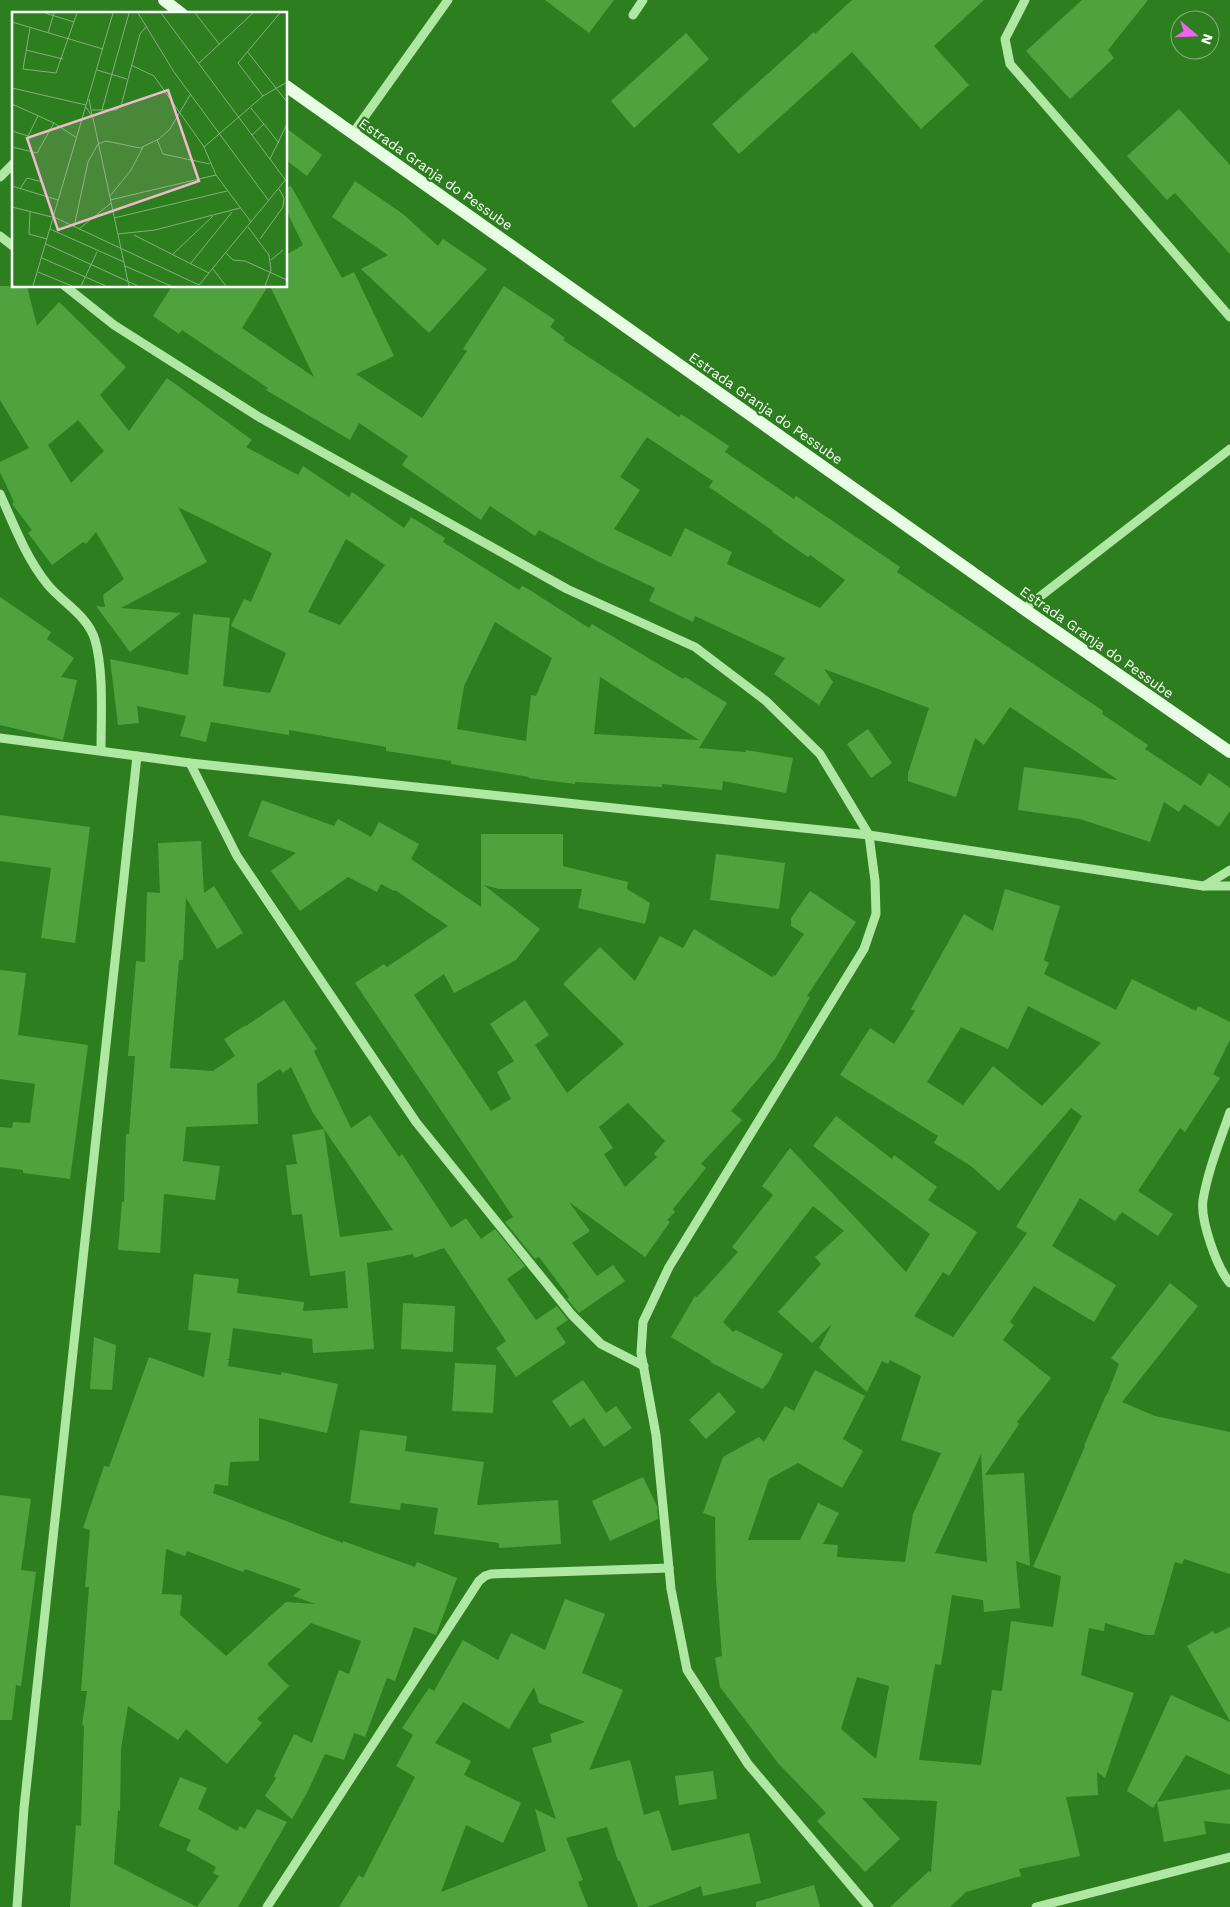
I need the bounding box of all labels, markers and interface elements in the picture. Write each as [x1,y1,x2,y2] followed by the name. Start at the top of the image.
[1170,10,1220,60] north arrow
[12,12,288,288] inset map
[1198,32,1217,47] text: N
[356,115,516,233] street label: Estrada Granja do Pessube
[686,349,846,467] street label: Estrada Granja do Pessube
[1017,583,1177,701] street label: Estrada Granja do Pessube

